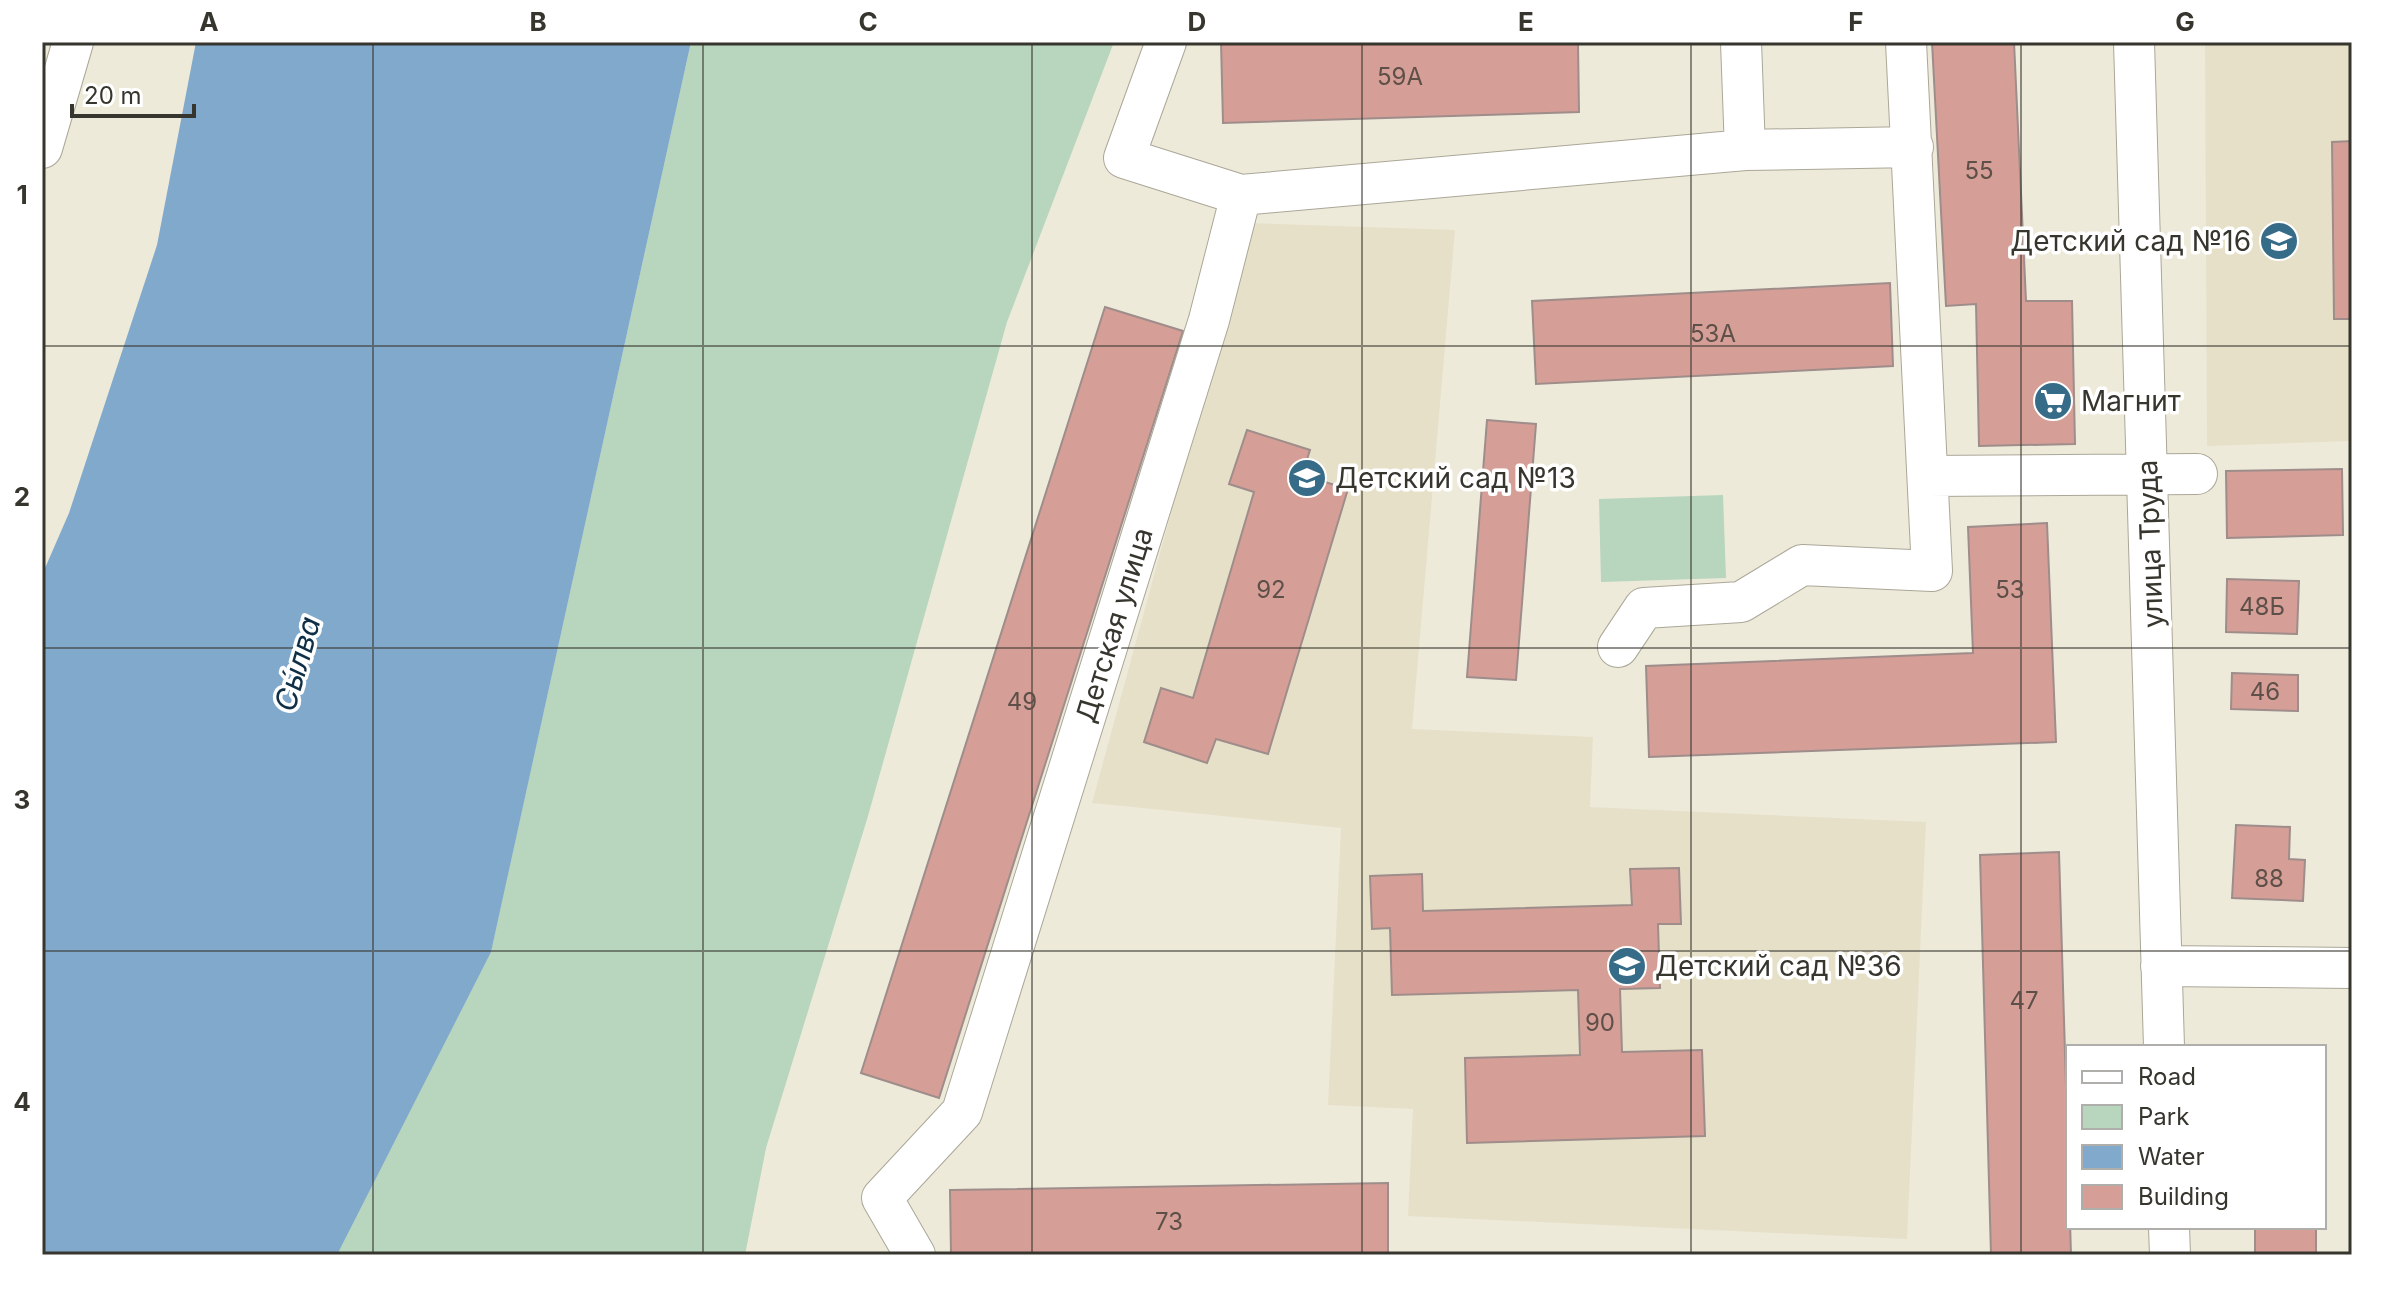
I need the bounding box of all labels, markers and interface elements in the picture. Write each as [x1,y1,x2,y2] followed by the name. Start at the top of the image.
[199,6,219,37] text: A
[529,6,547,37] text: B
[858,6,878,37] text: C
[1188,6,1206,37] text: D
[1518,6,1534,37] text: E
[1848,6,1864,37] text: F
[2175,6,2195,37] text: G
[1377,62,1423,91] house number: 59А
[72,68,194,118] scale bar
[84,81,142,110] text: 20 m
[1964,156,1994,185] house number: 55
[16,179,28,210] text: 1
[2258,220,2300,262] school or university icon: Детский сад №16
[2010,224,2251,258] place label: Детский сад №16
[1690,319,1736,348] house number: 53А
[2032,380,2074,422] supermarket icon: Магнит
[2081,384,2181,418] place label: Магнит
[1286,457,1328,499] school or university icon: Детский сад №13
[2130,459,2170,629] street label: улица Труда
[1335,461,1576,495] place label: Детский сад №13
[14,481,30,512] text: 2
[1068,524,1160,726] street label: Детская улица
[1256,575,1286,604] house number: 92
[1995,575,2025,604] house number: 53
[2239,592,2285,621] house number: 48Б
[266,612,328,715] water label: Сы́лва
[2250,677,2280,706] house number: 46
[1007,687,1037,716] house number: 49
[14,784,30,815] text: 3
[2254,864,2284,893] house number: 88
[1606,945,1648,987] school or university icon: Детский сад №36
[1655,949,1902,983] place label: Детский сад №36
[2009,986,2039,1015] house number: 47
[1585,1008,1615,1037] house number: 90
[2066,1045,2326,1229] legend
[2138,1062,2196,1091] text: Road
[13,1086,31,1117] text: 4
[2138,1102,2189,1131] text: Park
[2138,1142,2205,1171] text: Water
[2138,1182,2229,1211] text: Building
[1155,1207,1183,1236] house number: 73

